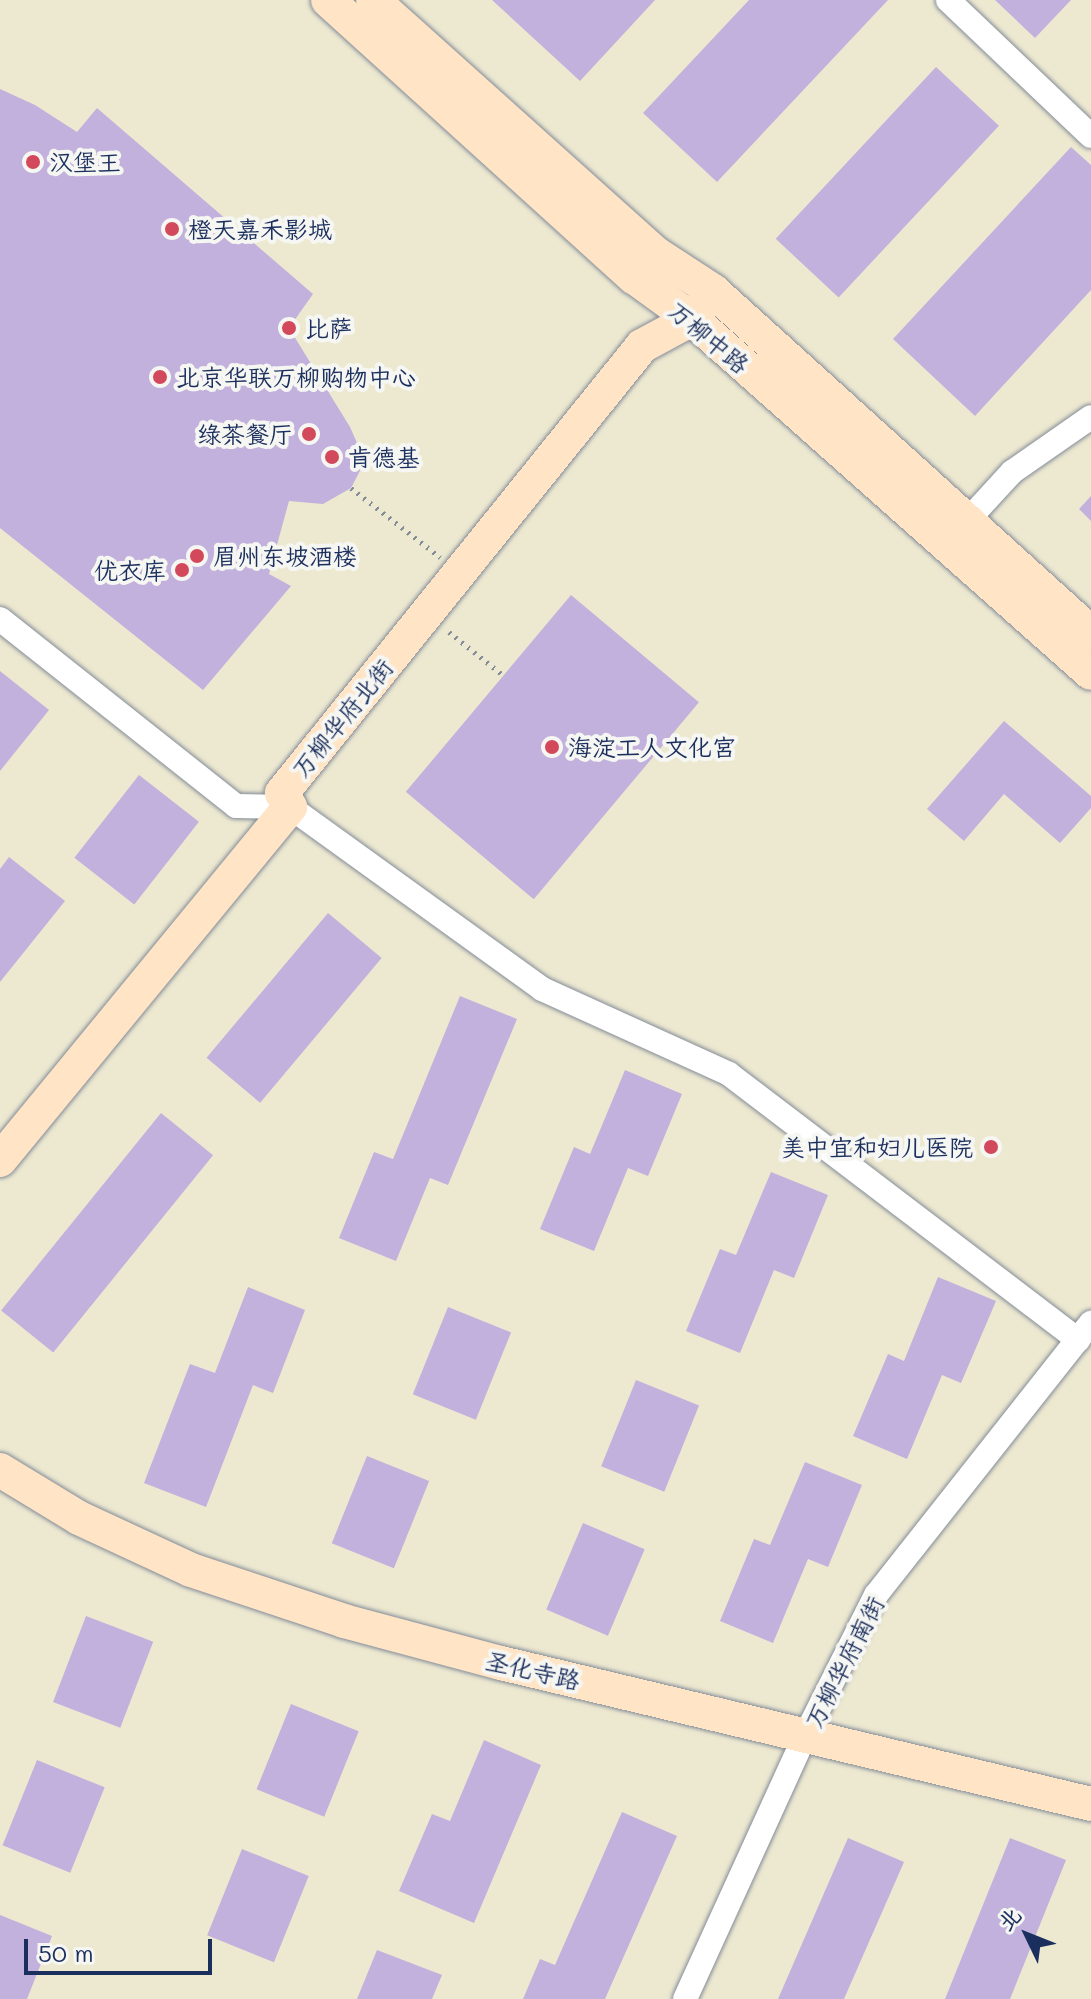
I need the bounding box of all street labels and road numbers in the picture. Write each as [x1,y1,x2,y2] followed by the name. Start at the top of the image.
[663,295,755,379] street label: 万柳中路
[285,653,399,783] street label: 万柳华府北街
[798,1591,890,1733] street label: 万柳华府南街
[483,1645,583,1695] street label: 圣化寺路

